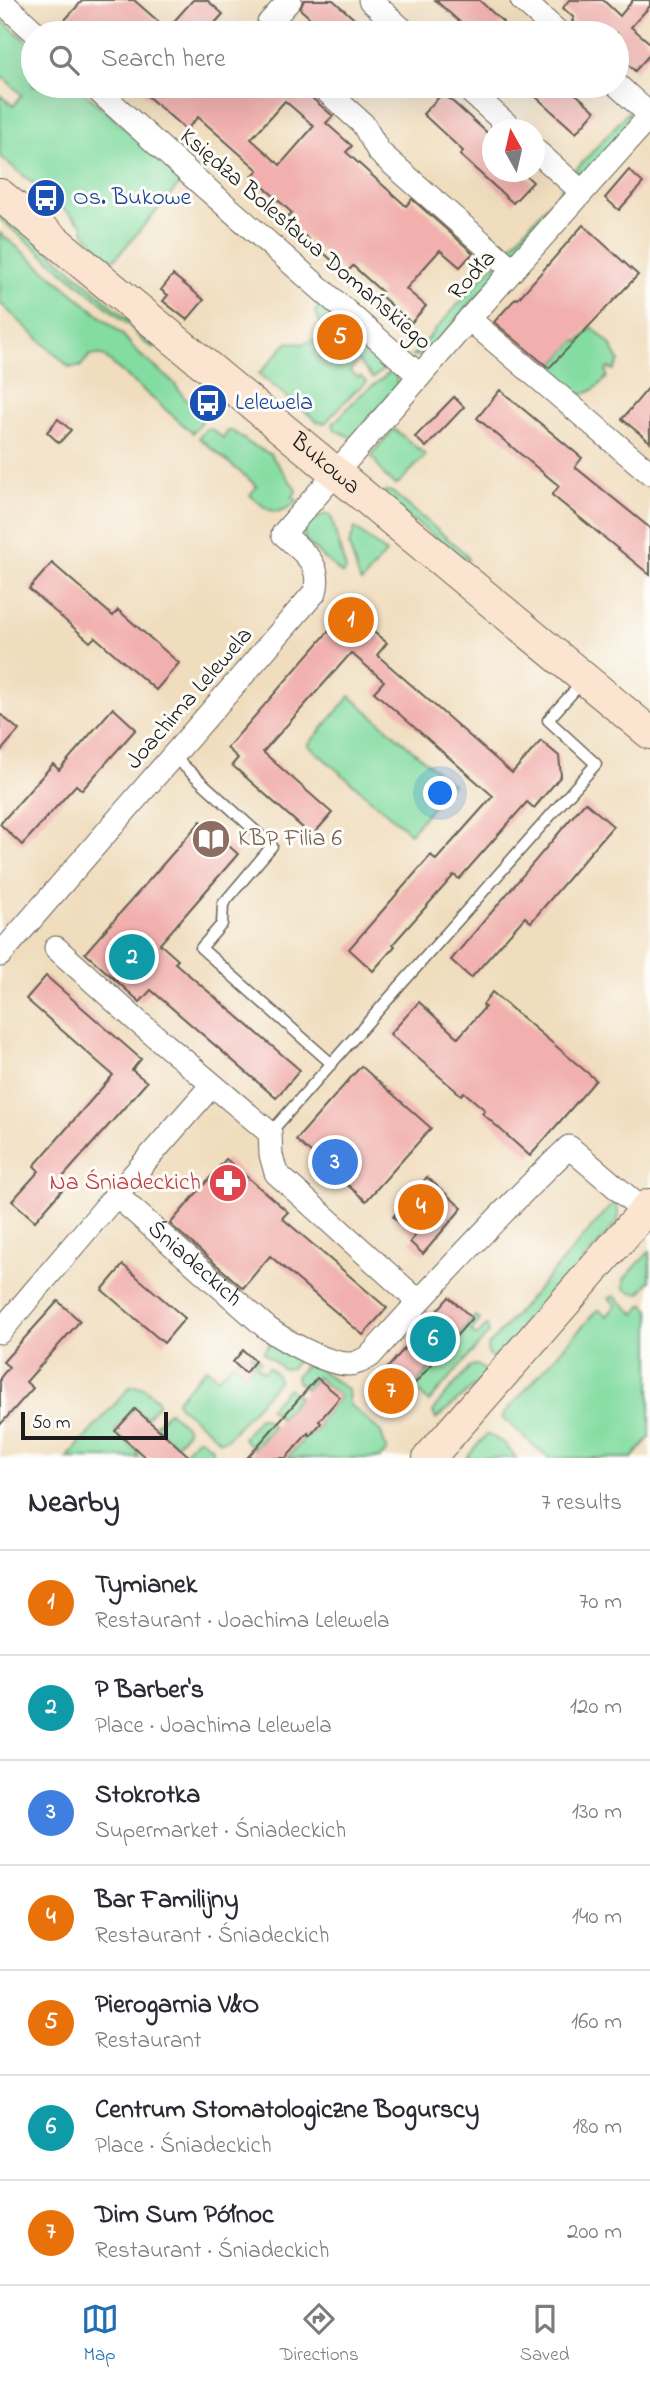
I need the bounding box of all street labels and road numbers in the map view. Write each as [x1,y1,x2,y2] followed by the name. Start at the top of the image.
[171,120,439,360] street label: Księdza Bolesława Domańskiego
[441,243,505,309] street label: Rodła
[282,424,368,504] street label: Bukowa
[118,620,262,778] street label: Joachima Lelewela
[139,1212,250,1316] street label: Śniadeckich

